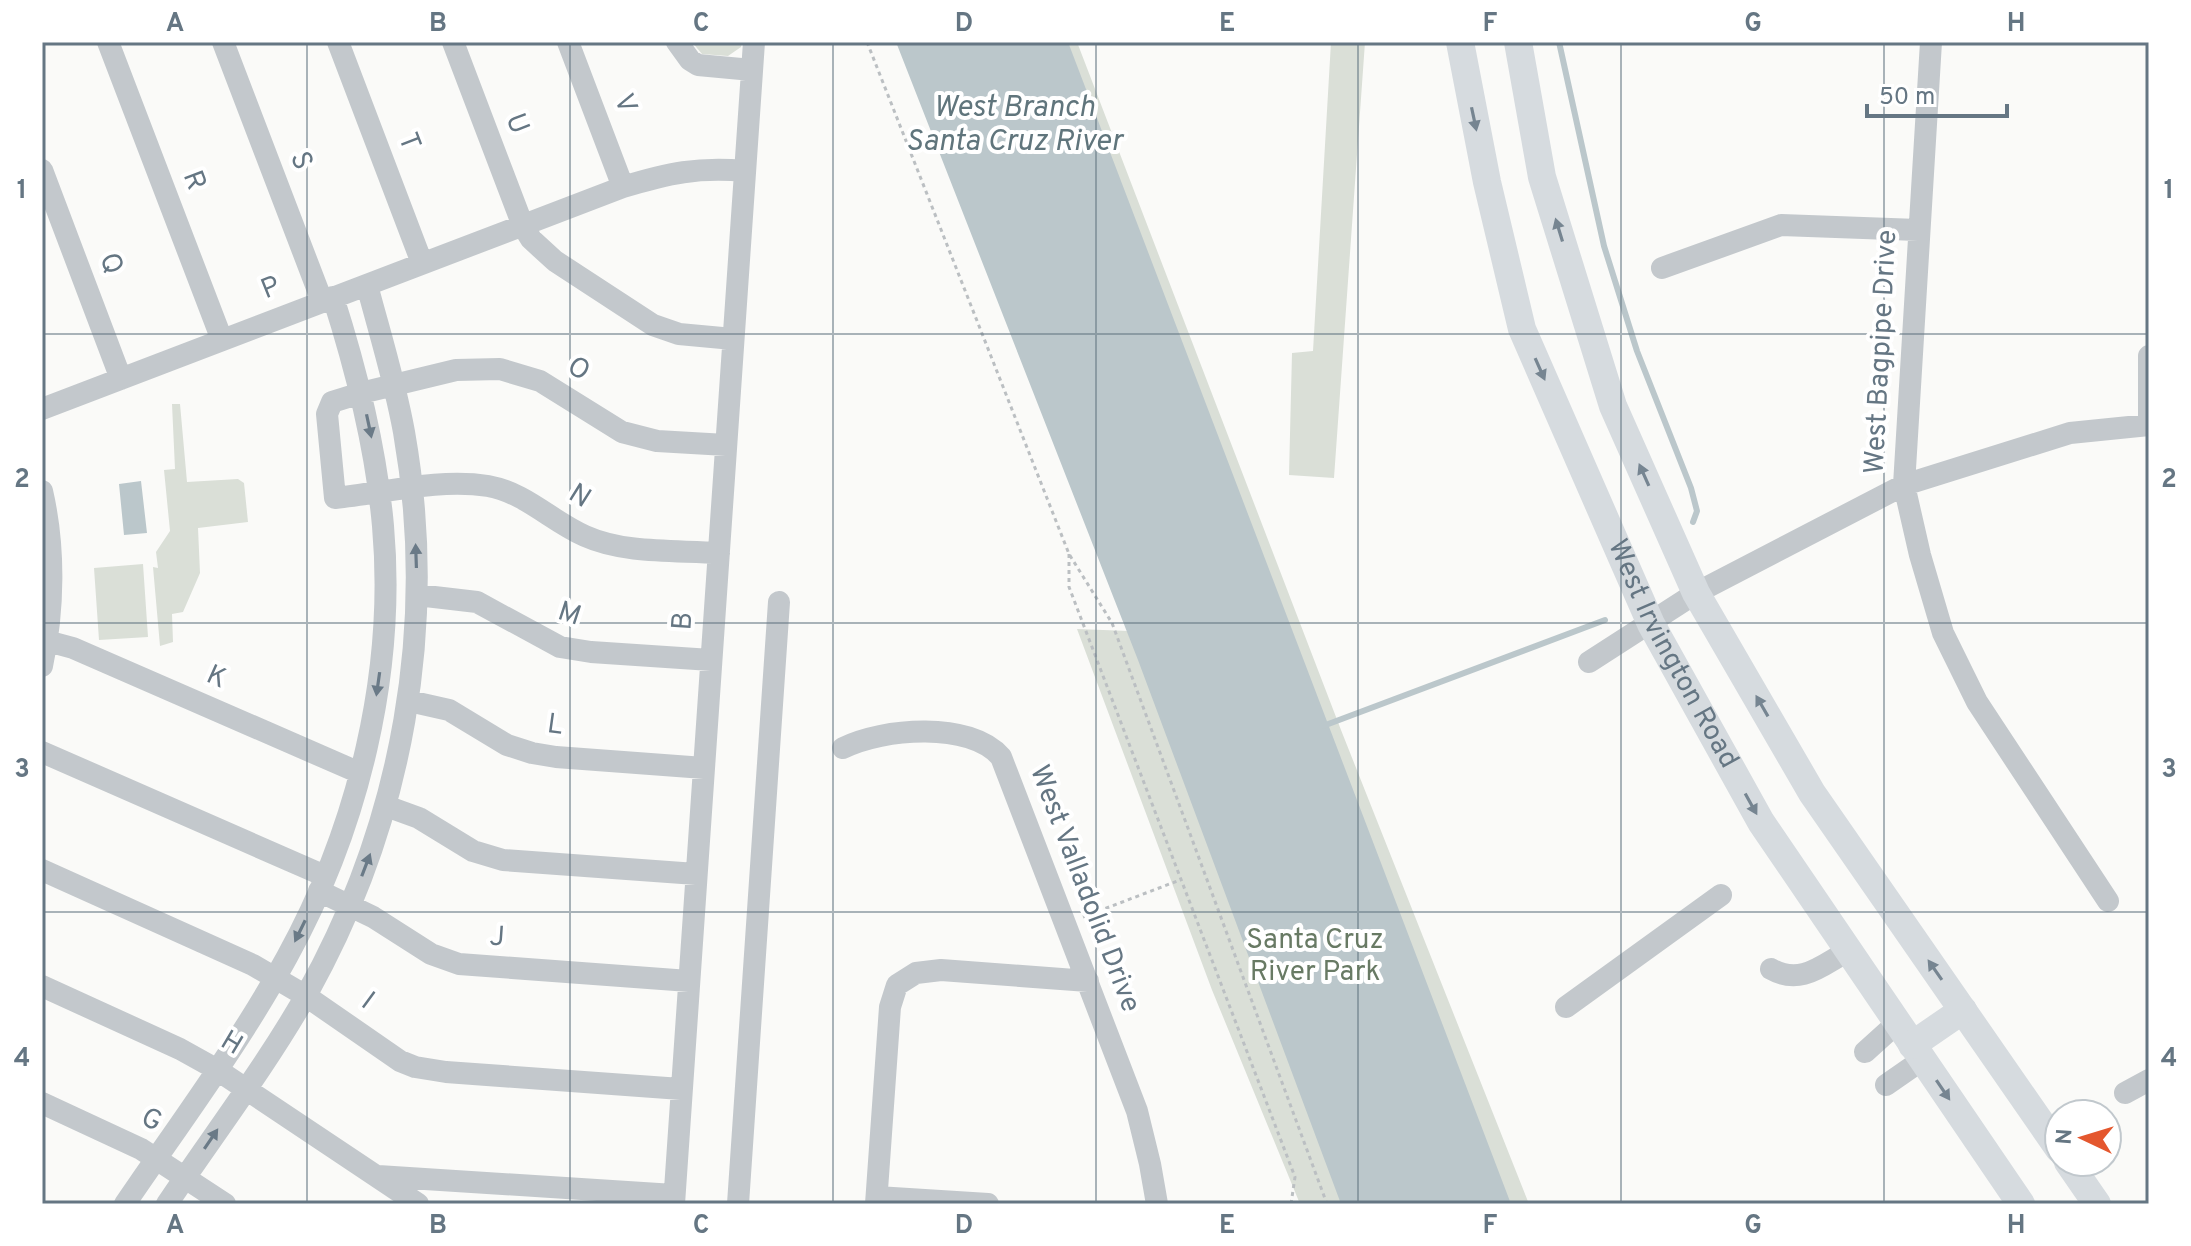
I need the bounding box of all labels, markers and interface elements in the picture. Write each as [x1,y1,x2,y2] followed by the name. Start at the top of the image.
[166,8,184,41] text: A
[429,8,447,41] text: B
[693,8,709,41] text: C
[955,8,973,41] text: D
[1219,8,1235,41] text: E
[1483,8,1498,41] text: F
[1744,8,1762,41] text: G
[2007,8,2025,41] text: H
[1867,68,2007,118] scale bar
[1879,83,1935,113] text: 50 m
[604,89,644,119] street label: V
[906,90,1125,161] water label: West Branch Santa Cruz River
[1468,106,1481,131] one-way arrow
[496,109,536,139] street label: U
[388,128,428,156] street label: T
[280,147,320,175] street label: S
[173,166,213,196] street label: R
[17,175,27,208] text: 1
[2164,175,2174,208] text: 1
[1552,217,1564,241] one-way arrow
[1858,229,1906,475] street label: West Bagpipe Drive
[90,248,130,280] street label: Q
[256,269,286,309] street label: P
[560,349,596,391] street label: O
[1533,358,1546,381] one-way arrow
[363,414,376,439] one-way arrow
[1637,463,1650,487] one-way arrow
[14,464,30,497] text: 2
[2161,464,2177,497] text: 2
[561,476,597,518] street label: N
[1598,534,1746,775] street label: West Irvington Road
[410,543,423,568] one-way arrow
[553,594,585,636] street label: M
[665,611,703,631] street label: B
[200,658,232,698] street label: K
[371,672,384,697] one-way arrow
[1755,695,1769,717] one-way arrow
[545,707,565,745] street label: L
[14,754,30,787] text: 3
[2161,754,2177,787] text: 3
[1020,760,1148,1018] street label: West Valladolid Drive
[1744,793,1758,816] one-way arrow
[360,853,373,877] one-way arrow
[294,920,307,943] one-way arrow
[488,920,506,956] street label: J
[1246,923,1384,991] park label: Santa Cruz River Park
[1928,960,1943,981] one-way arrow
[353,985,381,1019] street label: I
[213,1024,249,1064] street label: H
[14,1043,30,1076] text: 4
[2161,1043,2177,1076] text: 4
[1935,1079,1950,1100] one-way arrow
[2043,1098,2123,1178] north arrow
[134,1101,168,1141] street label: G
[2052,1128,2080,1146] text: N
[203,1129,218,1150] one-way arrow
[166,1210,184,1243] text: A
[429,1210,447,1243] text: B
[693,1210,709,1243] text: C
[955,1210,973,1243] text: D
[1219,1210,1235,1243] text: E
[1483,1210,1498,1243] text: F
[1744,1210,1762,1243] text: G
[2007,1210,2025,1243] text: H

